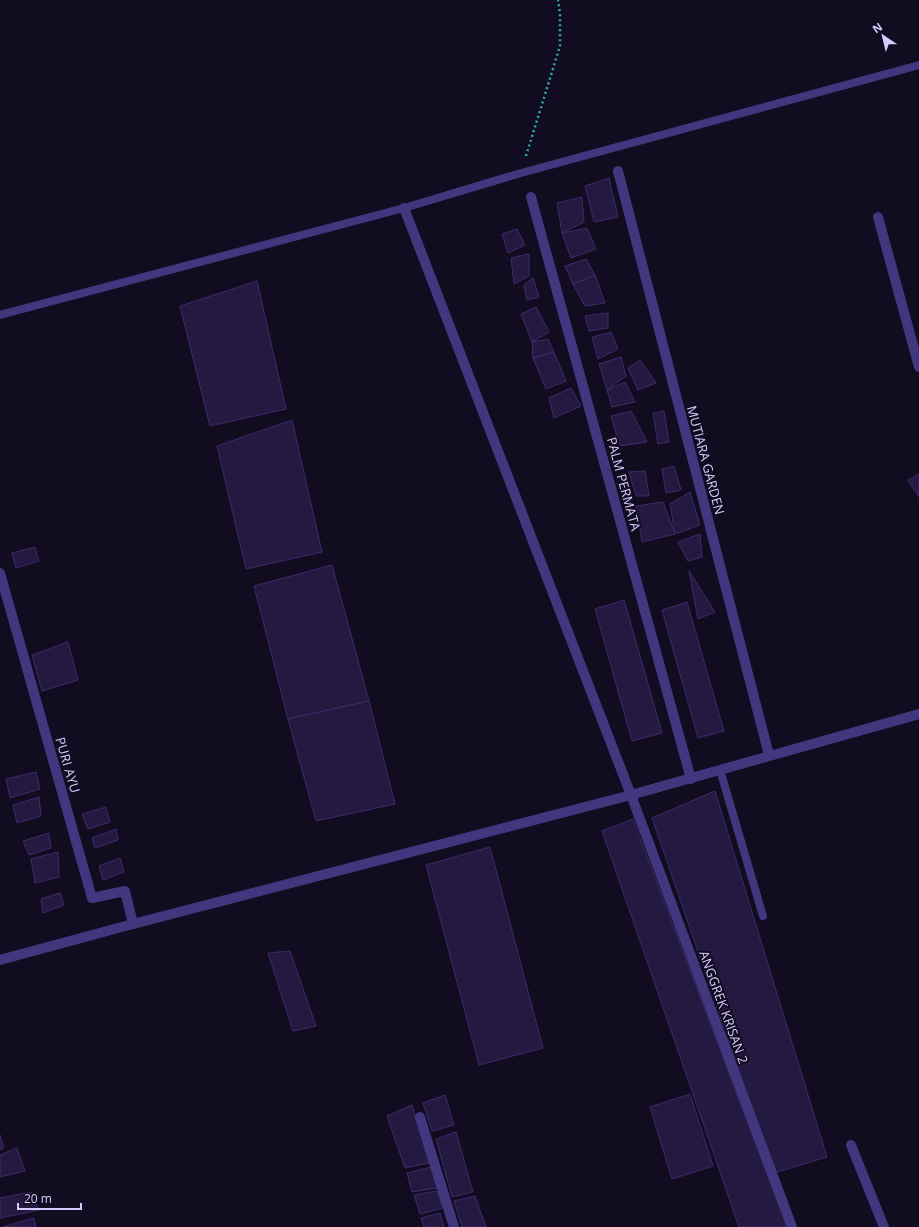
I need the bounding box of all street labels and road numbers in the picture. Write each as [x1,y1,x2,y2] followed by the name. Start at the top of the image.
[683,404,729,516] street label: MUTIARA GARDEN
[603,435,645,534] street label: PALM PERMATA
[51,735,85,795] street label: PURI AYU
[695,948,753,1066] street label: ANGGREK KRISAN 2

